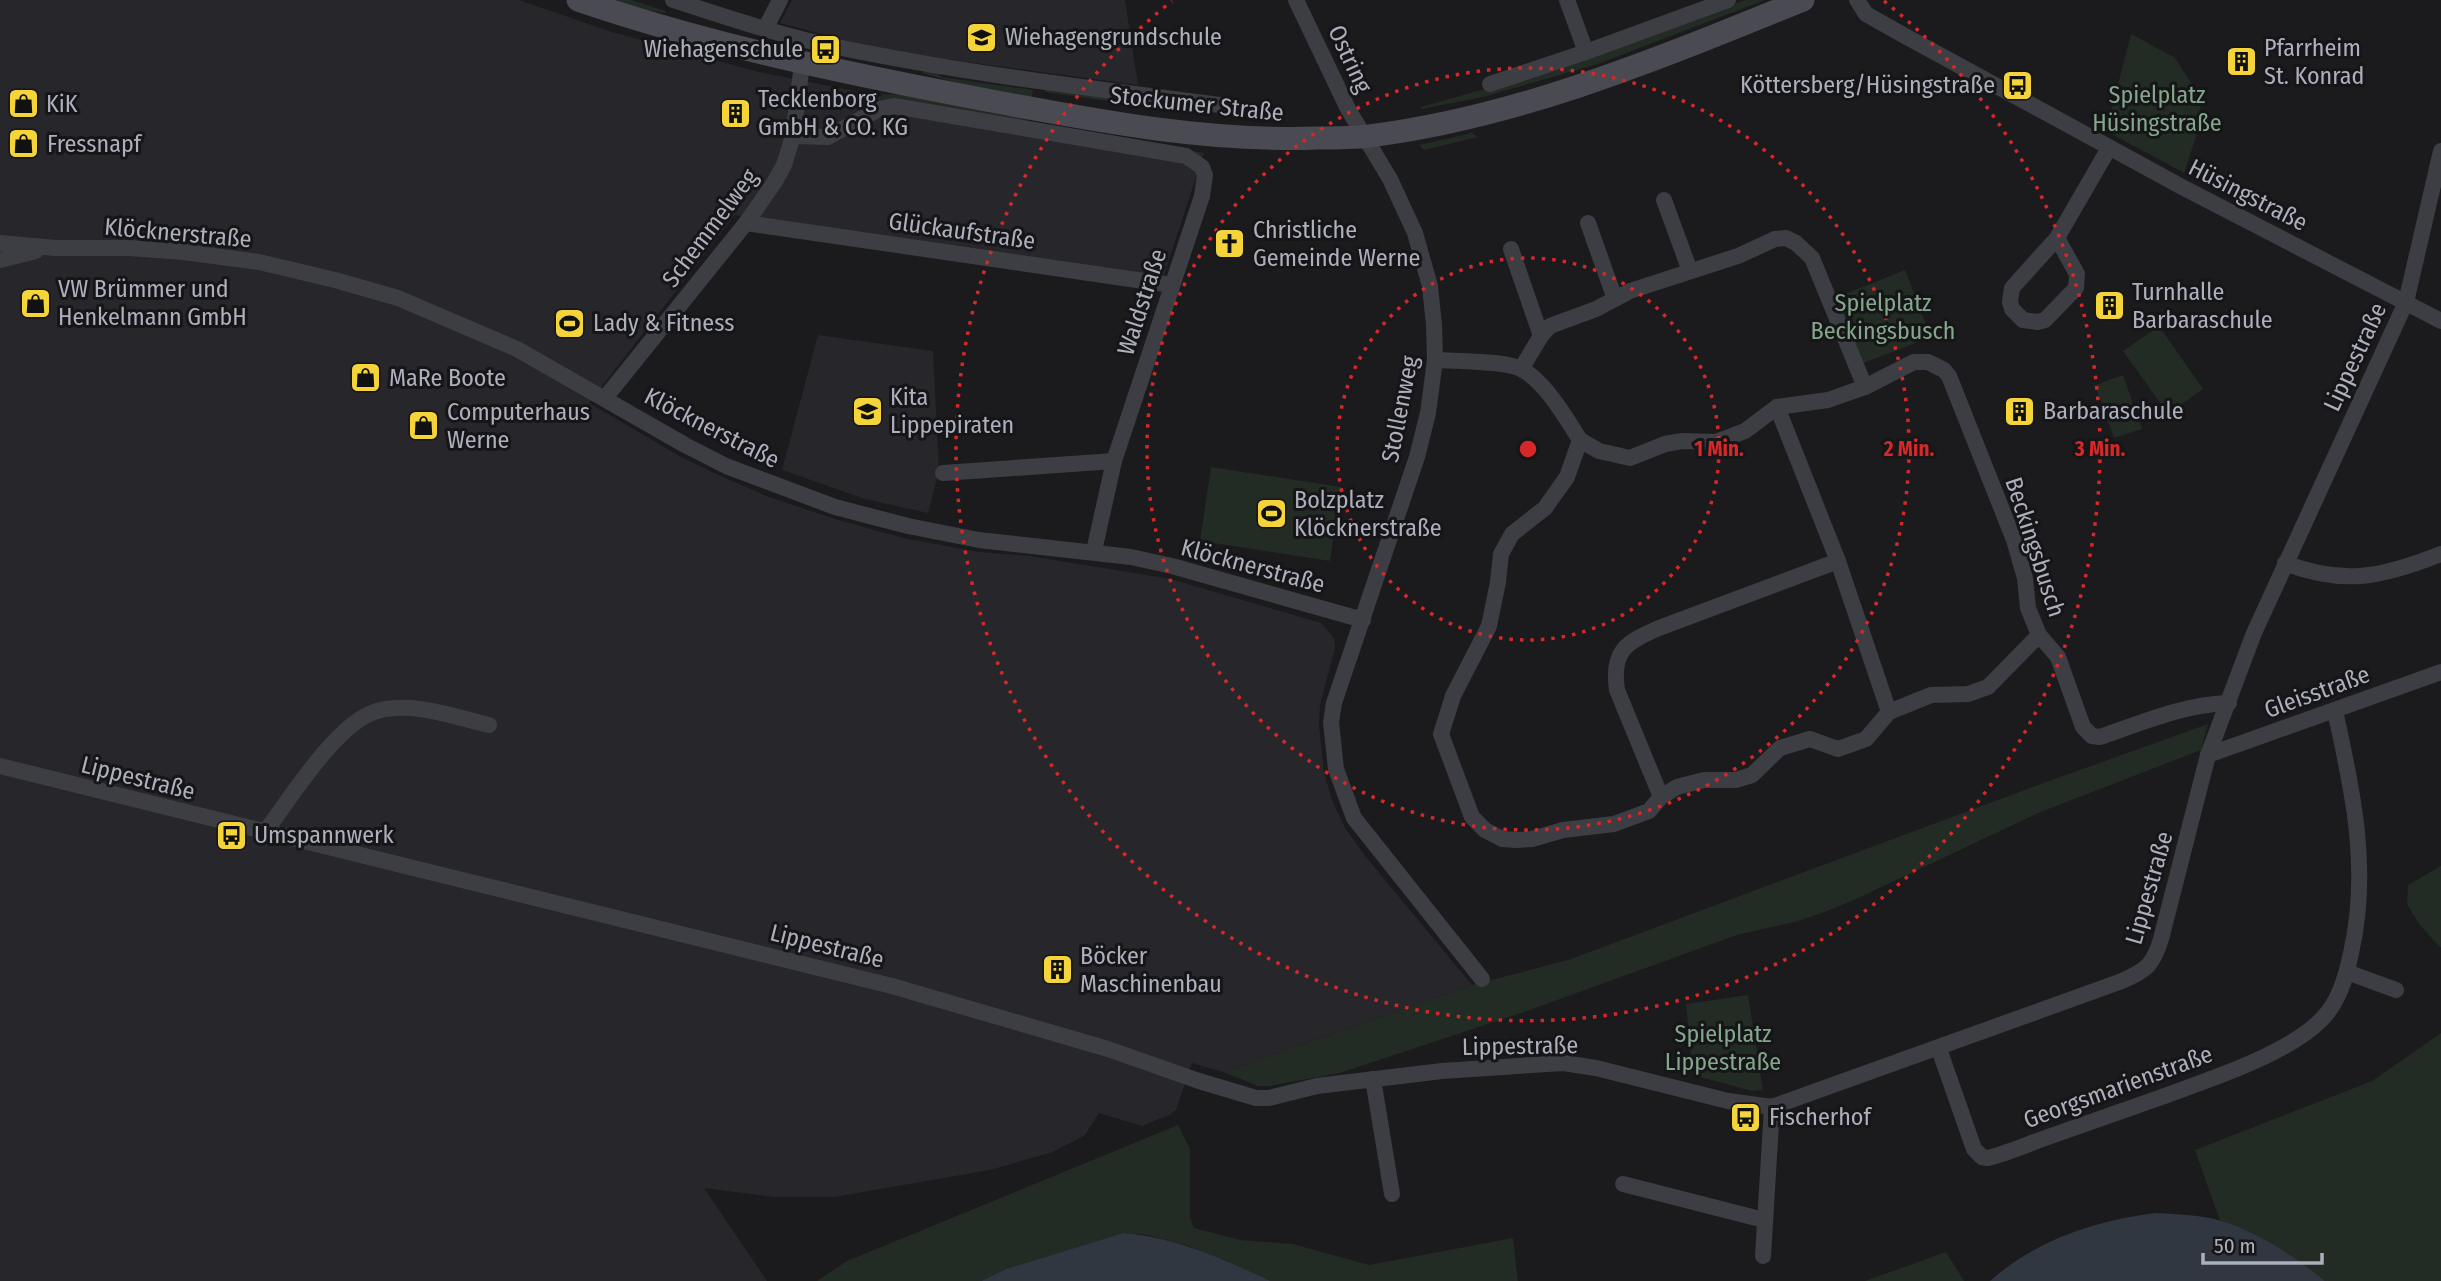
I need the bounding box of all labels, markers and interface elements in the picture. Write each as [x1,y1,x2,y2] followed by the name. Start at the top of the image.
[965,20,999,54] school or university icon: Wiehagengrundschule
[1322,21,1378,98] street label: Ostring
[1005,23,1222,51] place label: Wiehagengrundschule
[809,32,843,66] bus stop icon: Wiehagenschule
[2264,34,2364,90] place label: Pfarrheim St. Konrad
[644,35,803,63] place label: Wiehagenschule
[2224,45,2258,79] building icon: Pfarrheim St. Konrad
[2001,68,2035,102] bus stop icon: Köttersberg/Hüsingstraße
[1740,71,1995,99] place label: Köttersberg/Hüsingstraße
[1109,81,1285,127] street label: Stockumer Straße
[2092,81,2222,137] park label: Spielplatz Hüsingstraße
[758,85,908,141] place label: Tecklenborg GmbH & CO. KG
[6,87,40,121] shop icon: KiK
[46,90,78,118] place label: KiK
[718,96,752,130] building icon: Tecklenborg GmbH & CO. KG
[7,127,41,161] shop icon: Fressnapf
[47,130,143,158] place label: Fressnapf
[2184,153,2312,237] street label: Hüsingstraße
[656,163,764,293] street label: Schemmelweg
[887,207,1037,255] street label: Glückaufstraße
[103,213,253,253] street label: Klöcknerstraße
[1253,216,1420,272] place label: Christliche Gemeinde Werne
[1213,227,1247,261] church icon: Christliche Gemeinde Werne
[1112,245,1172,359] street label: Waldstraße
[58,275,247,331] place label: VW Brümmer und Henkelmann GmbH
[2132,278,2273,334] place label: Turnhalle Barbaraschule
[18,286,52,320] shop icon: VW Brümmer und Henkelmann GmbH
[1811,289,1955,345] park label: Spielplatz Beckingsbusch
[2092,289,2126,323] building icon: Turnhalle Barbaraschule
[2318,298,2392,416] street label: Lippestraße
[553,306,587,340] sports icon: Lady & Fitness
[593,309,734,337] place label: Lady & Fitness
[1376,353,1424,465] street label: Stollenweg
[349,361,383,395] shop icon: MaRe Boote
[389,364,506,392] place label: MaRe Boote
[640,382,784,474] street label: Klöcknerstraße
[890,383,1014,439] place label: Kita Lippepiraten
[850,394,884,428] school or university icon: Kita Lippepiraten
[2003,394,2037,428] building icon: Barbaraschule
[2043,397,2184,425] place label: Barbaraschule
[447,398,590,454] place label: Computerhaus Werne
[407,409,441,443] shop icon: Computerhaus Werne
[1694,436,1744,462] text: 1 Min.
[1883,436,1934,462] text: 2 Min.
[2074,436,2126,462] text: 3 Min.
[1516,437,1540,461] centre of rings
[1999,474,2071,620] street label: Beckingsbusch
[1294,486,1442,542] place label: Bolzplatz Klöcknerstraße
[1254,497,1288,531] sports icon: Bolzplatz Klöcknerstraße
[1178,533,1328,599] street label: Klöcknerstraße
[2260,660,2374,724] street label: Gleisstraße
[78,750,198,806] street label: Lippestraße
[214,818,248,852] bus stop icon: Umspannwerk
[254,821,394,849] place label: Umspannwerk
[2120,828,2178,948] street label: Lippestraße
[767,918,887,974] street label: Lippestraße
[1080,942,1222,998] place label: Böcker Maschinenbau
[1040,953,1074,987] building icon: Böcker Maschinenbau
[1665,1020,1781,1076] park label: Spielplatz Lippestraße
[1462,1031,1578,1061] street label: Lippestraße
[2020,1040,2216,1134] street label: Georgsmarienstraße
[1729,1100,1763,1134] bus stop icon: Fischerhof
[1769,1103,1872,1131] place label: Fischerhof
[2203,1222,2322,1266] scale bar
[2214,1233,2256,1259] text: 50 m

